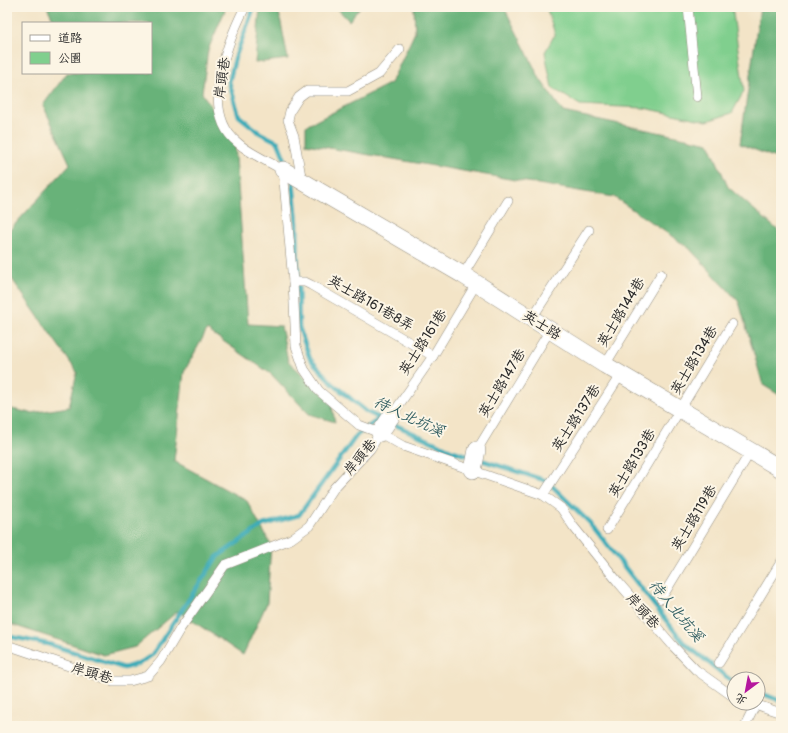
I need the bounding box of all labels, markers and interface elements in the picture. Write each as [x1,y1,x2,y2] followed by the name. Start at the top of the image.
[22,22,152,74] legend
[58,31,82,46] text: 道路
[58,51,82,66] text: 公園
[211,55,233,100] street label: 岸頭巷
[325,272,417,334] street label: 英士路161巷8弄
[594,273,649,350] street label: 英士路144巷
[395,305,451,378] street label: 英士路161巷
[520,307,564,343] street label: 英士路
[667,322,722,398] street label: 英士路134巷
[475,345,530,420] street label: 英士路147巷
[548,380,605,455] street label: 英士路137巷
[371,393,448,442] water label: 待人北坑溪
[605,425,660,500] street label: 英士路133巷
[340,435,381,479] street label: 岸頭巷
[668,481,721,554] street label: 英士路119巷
[645,576,708,647] water label: 待人北坑溪
[623,590,664,633] street label: 岸頭巷
[69,659,116,688] street label: 岸頭巷
[726,671,766,711] north arrow
[733,691,749,707] text: 北

